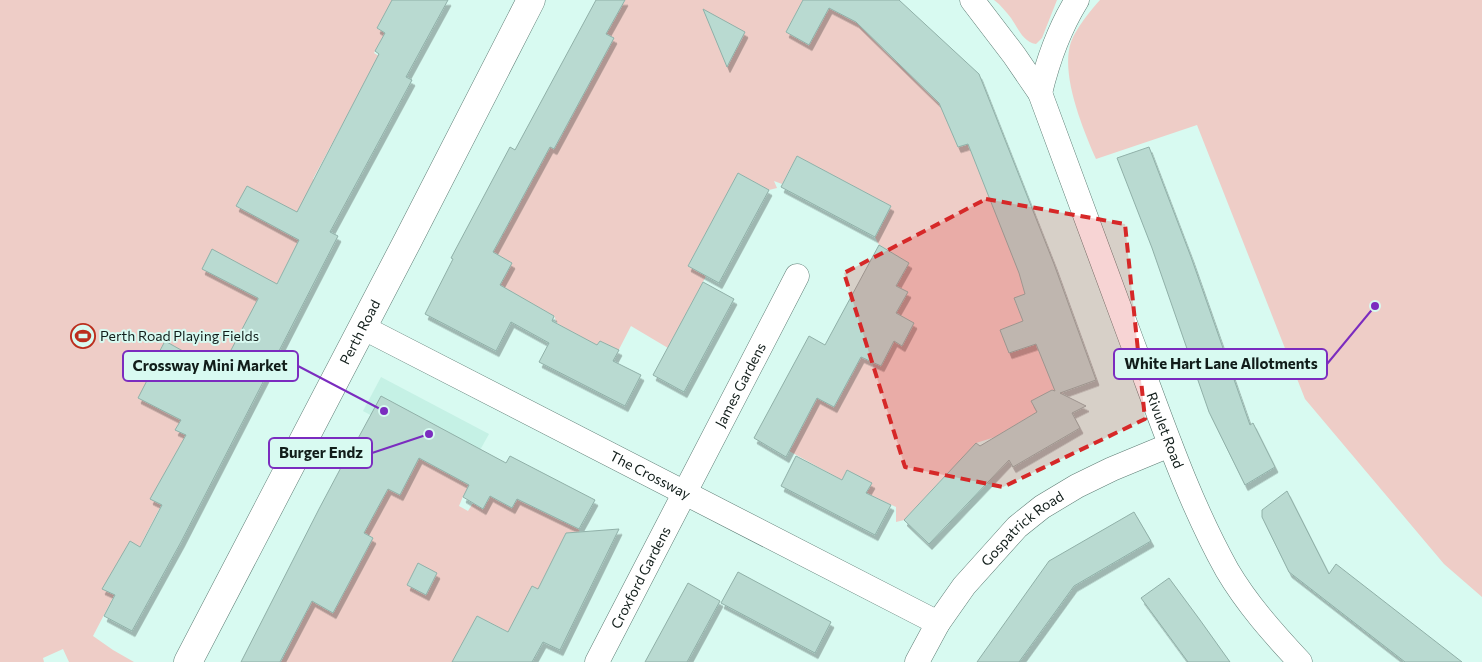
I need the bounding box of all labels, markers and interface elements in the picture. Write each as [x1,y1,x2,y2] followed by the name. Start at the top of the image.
[336,297,383,367] street label: Perth Road
[70,323,96,349] sports icon: Perth Road Playing Fields
[100,327,259,344] place label: Perth Road Playing Fields
[711,340,769,430] street label: James Gardens
[1114,349,1327,379] callout: White Hart Lane Allotments
[123,351,298,381] callout: Crossway Mini Market
[1124,354,1318,372] text: White Hart Lane Allotments
[132,356,288,374] text: Crossway Mini Market
[1143,390,1188,471] street label: Rivulet Road
[269,438,372,468] callout: Burger Endz
[279,443,363,461] text: Burger Endz
[607,447,694,502] street label: The Crossway
[977,487,1067,569] street label: Gospatrick Road
[607,523,674,631] street label: Croxford Gardens

